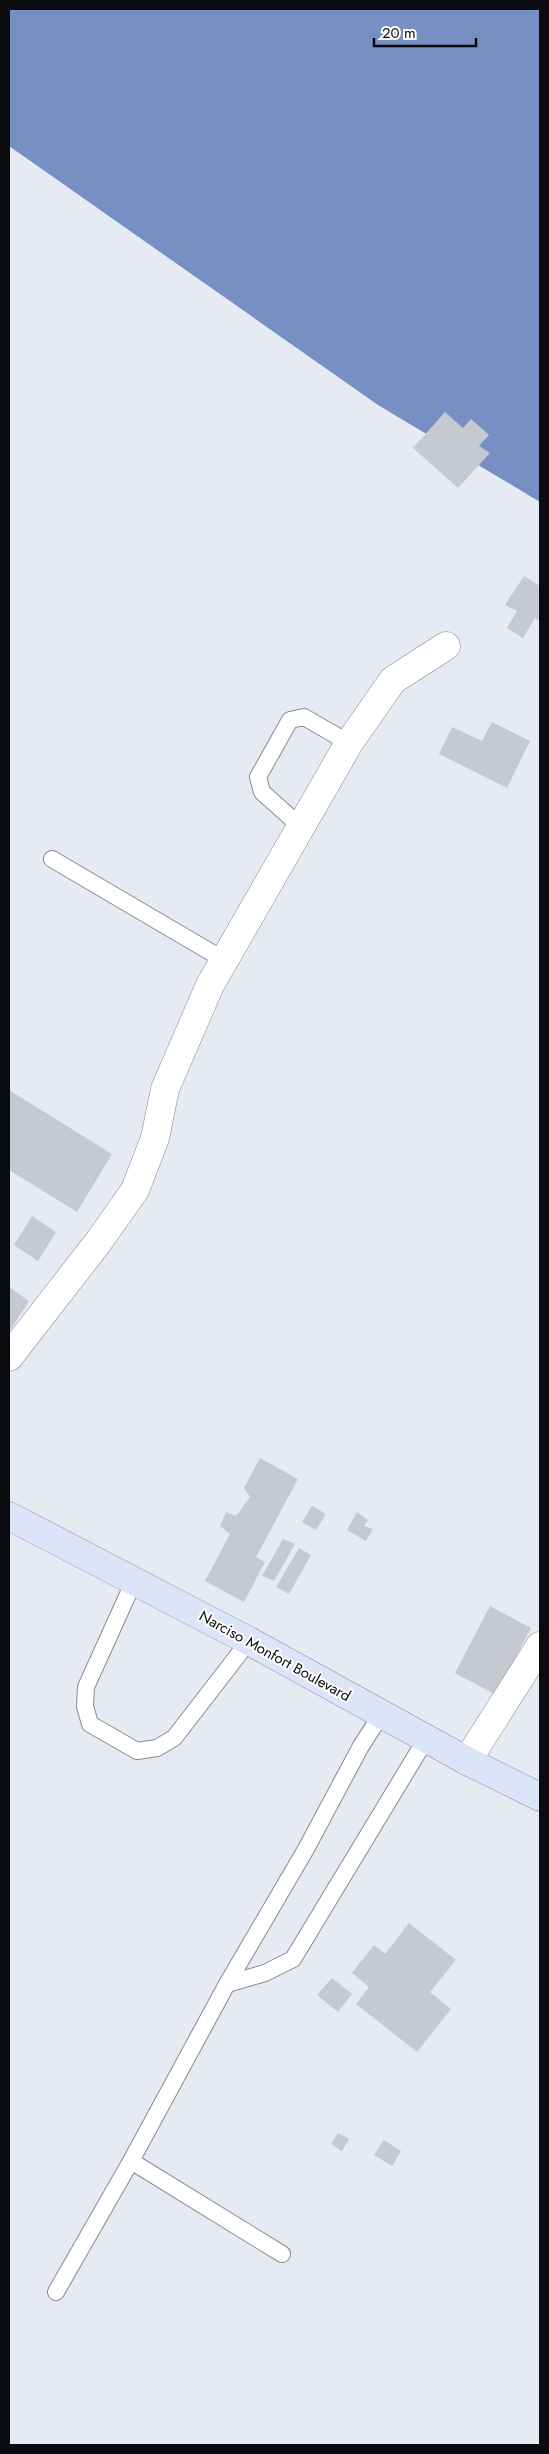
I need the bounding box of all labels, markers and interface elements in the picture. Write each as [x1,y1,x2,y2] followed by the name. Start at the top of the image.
[374,15,476,47] scale bar
[382,22,416,44] text: 20 m
[195,1605,355,1707] street label: Narciso Monfort Boulevard

